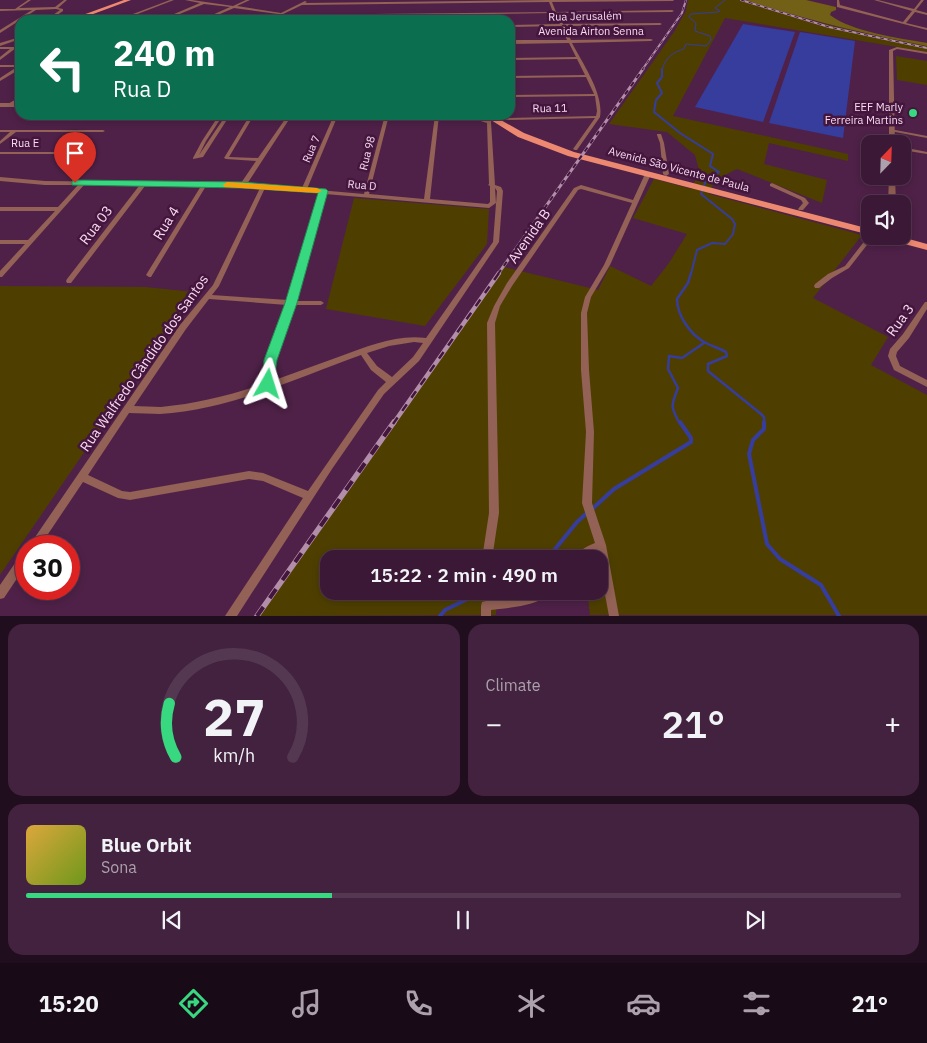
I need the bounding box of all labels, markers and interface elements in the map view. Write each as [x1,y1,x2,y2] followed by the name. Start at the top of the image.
[548,8,622,24] street label: Rua Jerusalém
[538,24,644,38] street label: Avenida Airton Senna
[113,30,216,76] text: 240 m
[30,35,95,100] icon: left
[113,74,171,103] text: Rua D
[825,100,903,127] place label: EEF Marly Ferreira Martins
[532,101,568,115] street label: Rua 11
[907,107,919,119] marker: EEF Marly Ferreira Martins
[54,132,96,183] pin
[299,133,323,165] street label: Rua 7
[356,134,378,172] street label: Rua 98
[861,135,911,185] north arrow
[861,135,911,245] map controls
[11,136,39,150] street label: Rua E
[61,139,89,167] icon: arrive
[607,143,751,195] street label: Avenida São Vicente de Paula
[347,177,377,193] street label: Rua D
[861,195,911,245] button: sound
[75,202,117,248] street label: Rua 03
[149,203,183,243] street label: Rua 4
[504,205,554,267] street label: Avenida B
[76,271,212,455] street label: Rua Walfredo Cândido dos Santos
[882,300,918,340] street label: Rua 3
[241,357,293,409] position arrow
[15,535,80,600] speed limit sign: 30
[370,563,558,587] text: 15:22 · 2 min · 490 m
[486,675,541,695] text: Climate
[203,683,265,750] text: 27
[662,699,725,748] text: 21°
[486,705,502,742] text: −
[884,705,901,742] text: +
[213,744,255,767] text: km/h
[101,833,191,857] text: Blue Orbit
[101,857,137,877] text: Sona
[158,906,186,934] icon: previous
[449,906,477,934] icon: pause
[741,906,769,934] icon: next
[176,986,211,1021] icon: directions
[289,986,324,1021] icon: music
[401,986,436,1021] icon: phone
[514,986,549,1021] icon: climate
[626,986,661,1021] icon: car
[739,986,774,1021] icon: filters
[39,989,99,1018] text: 15:20
[851,989,888,1018] text: 21°

